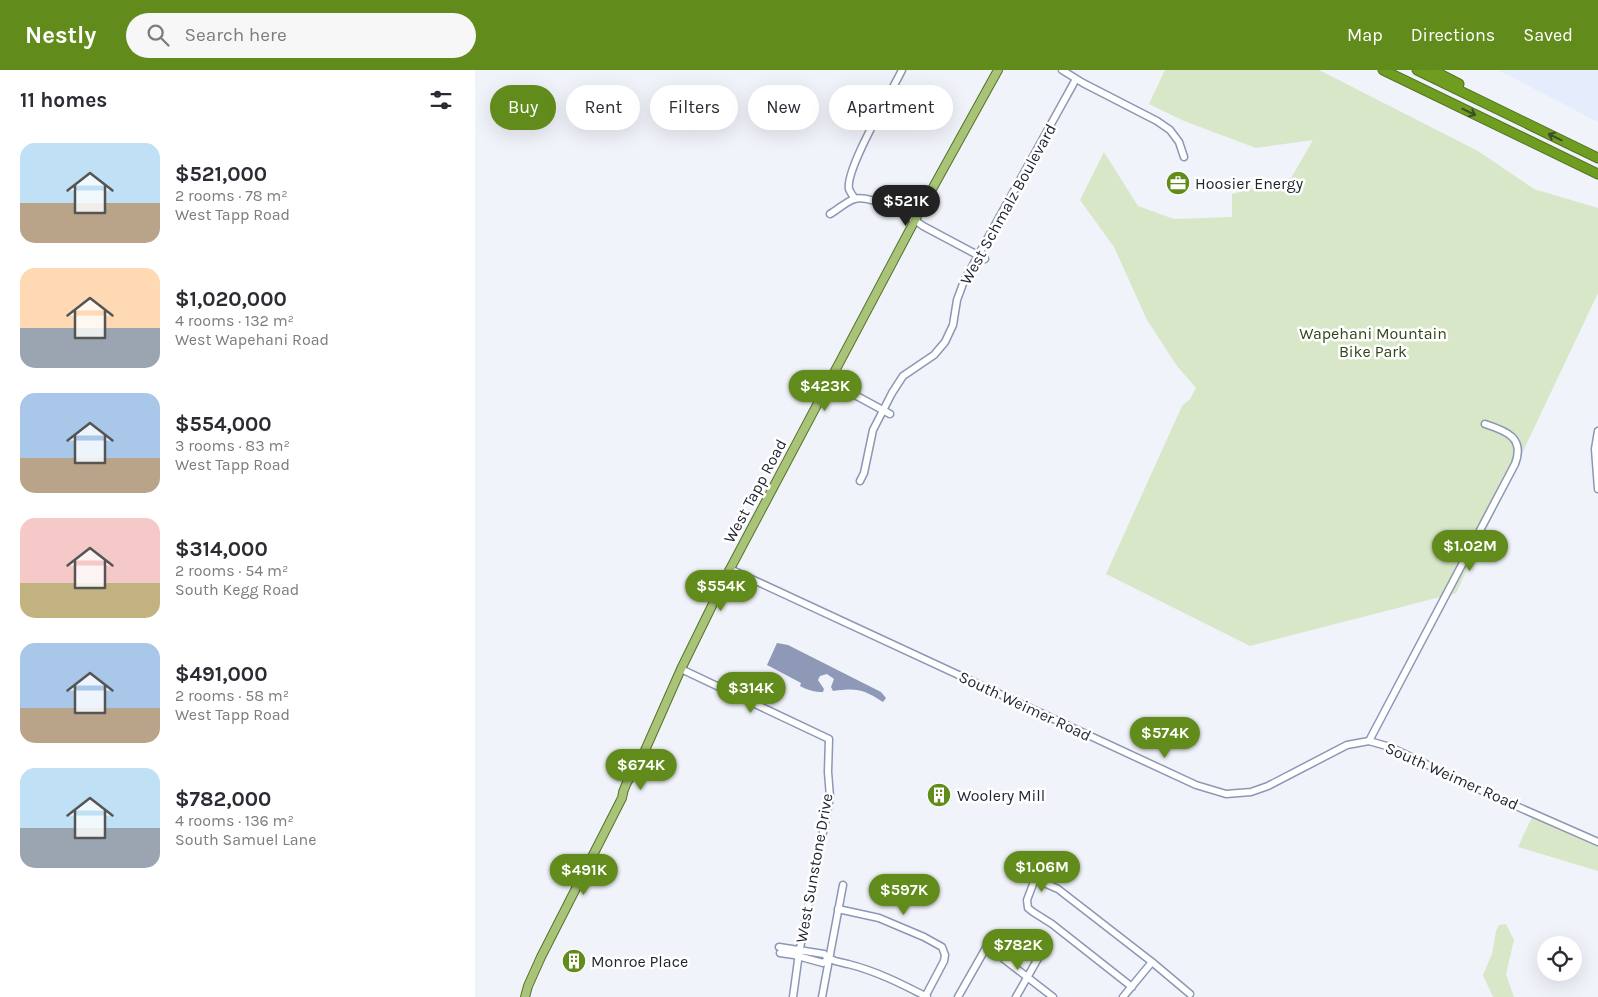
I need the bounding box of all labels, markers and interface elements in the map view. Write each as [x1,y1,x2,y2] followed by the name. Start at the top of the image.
[126,13,476,58] search box
[25,21,96,49] text: Nestly
[144,21,172,49] icon: search
[184,24,287,46] text: Search here
[1347,24,1383,46] text: Map
[1411,24,1495,46] text: Directions
[1523,24,1573,46] text: Saved
[490,85,556,130] chip: Buy
[566,85,640,130] chip: Rent
[650,85,738,130] chip: Filters
[748,85,819,130] chip: New
[829,85,953,130] chip: Apartment
[427,86,455,114] icon: filters
[20,88,107,112] text: 11 homes
[1461,108,1476,117] one-way arrow
[956,120,1060,288] street label: West Schmalz Boulevard
[1548,132,1563,141] one-way arrow
[175,162,267,186] text: $521,000
[60,163,120,223] icon: home
[1165,170,1191,196] office icon: Hoosier Energy
[1195,174,1304,193] place label: Hoosier Energy
[871,184,941,227] pin: $521K
[175,186,288,205] text: 2 rooms · 78 m²
[883,191,929,210] text: $521K
[175,205,290,224] text: West Tapp Road
[175,287,287,311] text: $1,020,000
[60,288,120,348] icon: home
[175,311,294,330] text: 4 rooms · 132 m²
[1299,324,1447,361] park label: Wapehani Mountain Bike Park
[175,330,329,349] text: West Wapehani Road
[790,370,860,412] pin: $423K
[800,376,850,395] text: $423K
[175,412,272,436] text: $554,000
[60,413,120,473] icon: home
[175,436,290,455] text: 3 rooms · 83 m²
[720,436,790,546] street label: West Tapp Road
[175,455,290,474] text: West Tapp Road
[1429,530,1511,572] pin: $1.02M
[1443,536,1497,555] text: $1.02M
[175,537,268,561] text: $314,000
[60,538,120,598] icon: home
[175,561,288,580] text: 2 rooms · 54 m²
[686,570,756,612] pin: $554K
[696,576,746,595] text: $554K
[175,580,299,599] text: South Kegg Road
[175,662,267,686] text: $491,000
[60,663,120,723] icon: home
[956,667,1094,745] street label: South Weimer Road
[716,672,786,714] pin: $314K
[728,678,774,697] text: $314K
[175,686,289,705] text: 2 rooms · 58 m²
[175,705,290,724] text: West Tapp Road
[1130,716,1200,759] pin: $574K
[1141,723,1189,742] text: $574K
[1382,738,1522,814] street label: South Weimer Road
[606,748,676,791] pin: $674K
[617,755,665,774] text: $674K
[926,782,952,808] building icon: Woolery Mill
[957,786,1045,805] place label: Woolery Mill
[175,787,271,811] text: $782,000
[60,788,120,848] icon: home
[791,792,837,944] street label: West Sunstone Drive
[175,811,294,830] text: 4 rooms · 136 m²
[175,830,316,849] text: South Samuel Lane
[1001,850,1083,893] pin: $1.06M
[549,854,619,896] pin: $491K
[1015,857,1069,876] text: $1.06M
[561,860,607,879] text: $491K
[869,874,939,916] pin: $597K
[880,880,928,899] text: $597K
[983,928,1053,971] pin: $782K
[993,935,1043,954] text: $782K
[1537,936,1582,981] map controls
[1537,936,1582,981] button: locate
[561,948,587,974] building icon: Monroe Place
[591,952,688,971] place label: Monroe Place

